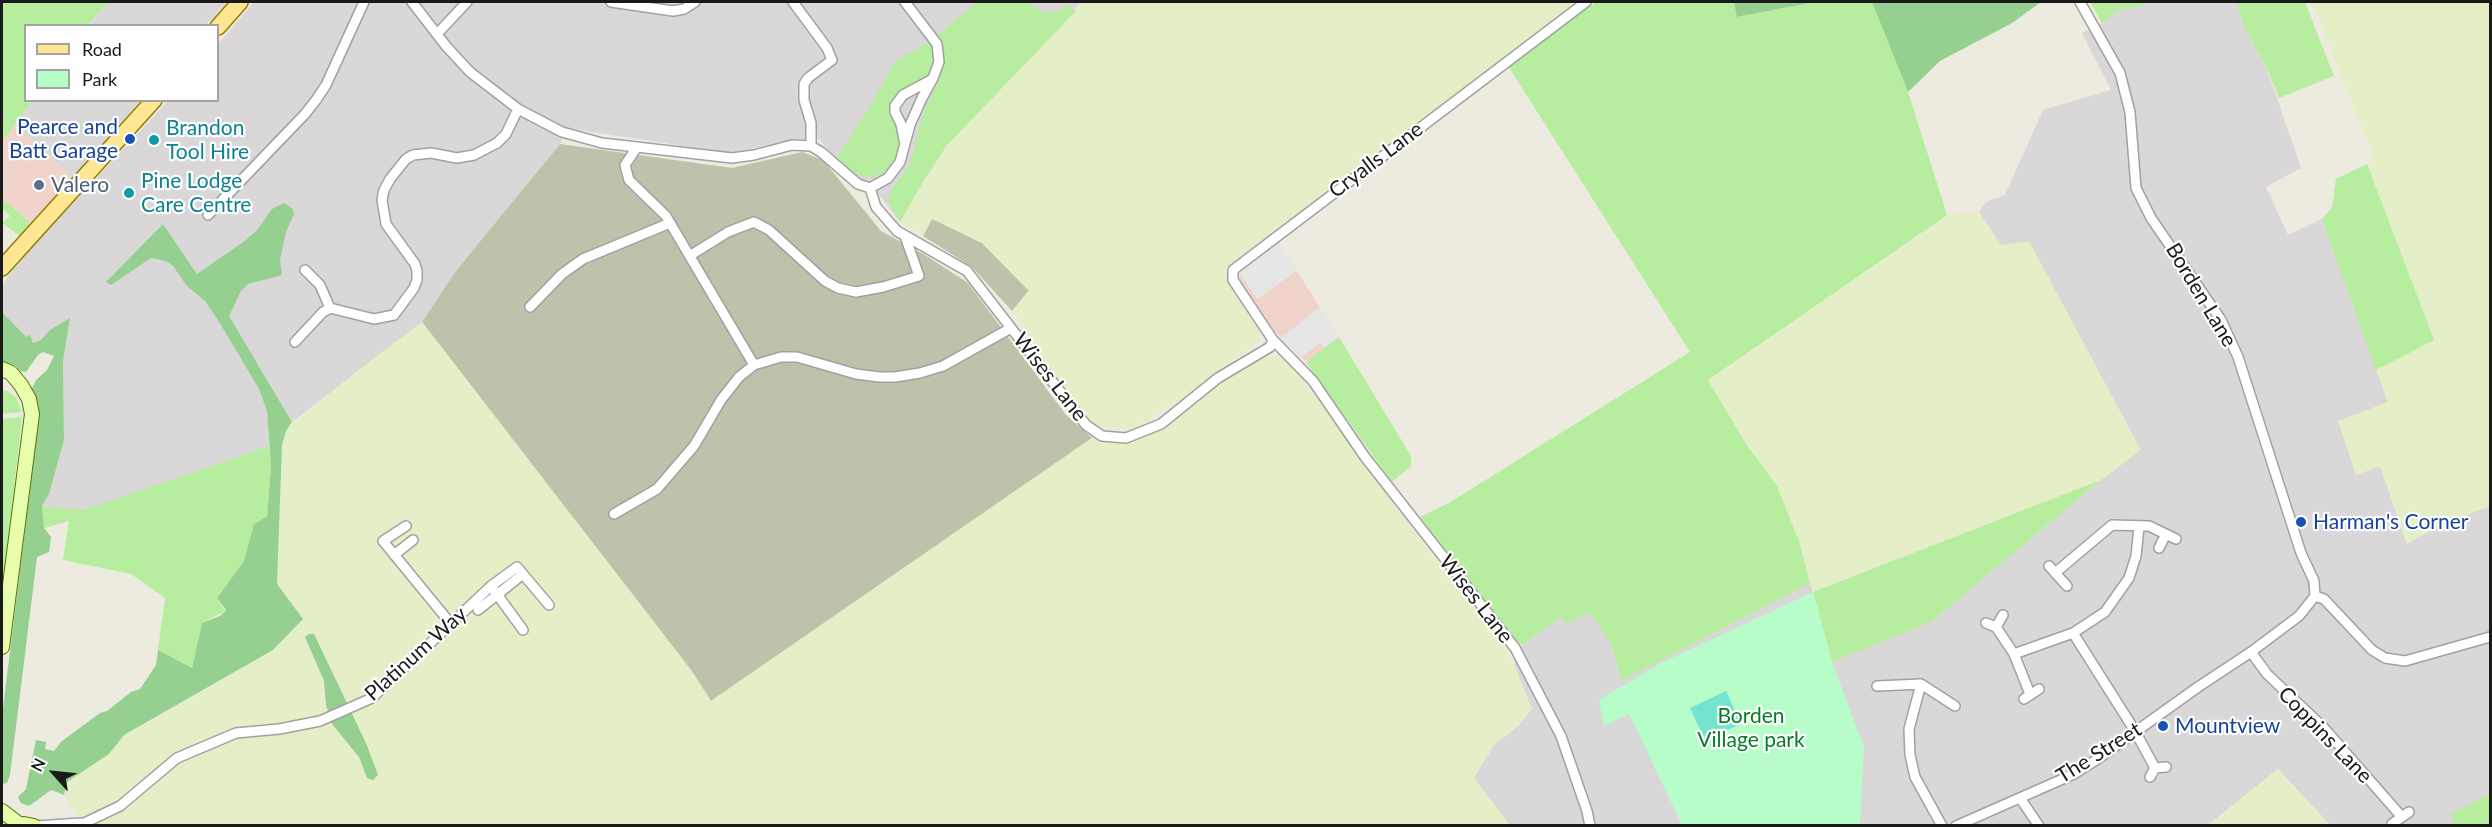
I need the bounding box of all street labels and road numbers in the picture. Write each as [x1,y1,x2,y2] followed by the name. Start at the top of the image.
[1324,117,1428,203] street label: Cryalls Lane
[2160,239,2242,351] street label: Borden Lane
[1008,328,1092,426] street label: Wises Lane
[1434,550,1518,648] street label: Wises Lane
[360,602,472,706] street label: Platinum Way
[2273,681,2377,789] street label: Coppins Lane
[2052,717,2146,789] street label: The Street

